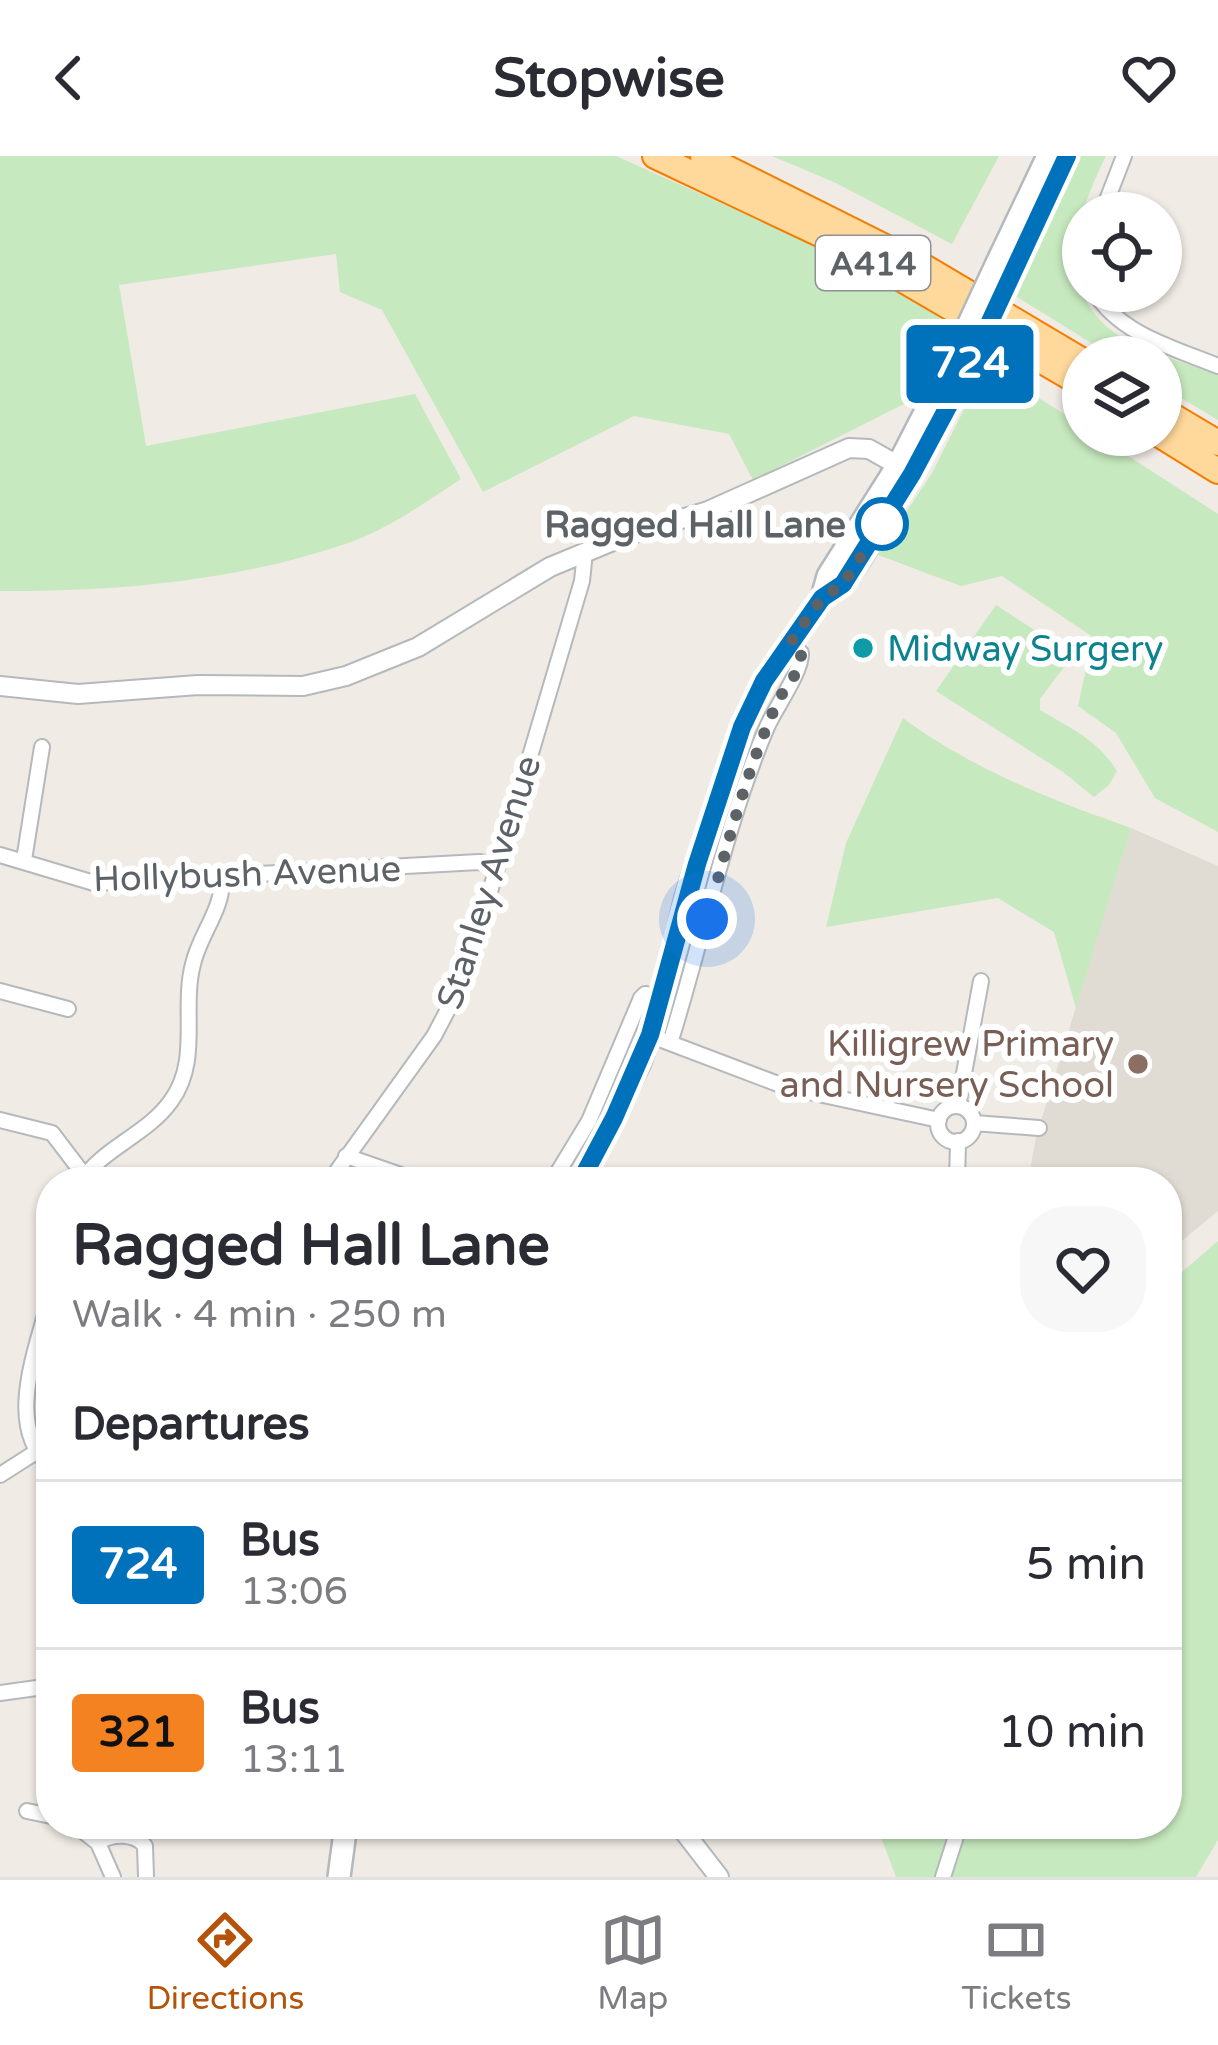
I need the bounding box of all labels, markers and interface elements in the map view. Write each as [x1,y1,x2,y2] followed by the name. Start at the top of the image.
[36,45,102,111] icon: back
[1116,45,1182,111] icon: heart
[493,46,725,111] text: Stopwise
[1062,192,1182,456] map controls
[1062,192,1182,312] button: locate
[816,236,930,290] road number: A414
[901,325,1039,403] line badge: 724
[1062,336,1182,456] button: layers
[930,338,1010,389] text: 724
[857,499,907,549] marker: Ragged Hall Lane
[544,504,846,547] place label: Ragged Hall Lane
[887,628,1163,671] place label: Midway Surgery
[850,635,876,661] marker: Midway Surgery
[428,750,551,1015] street label: Stanley Avenue
[92,848,402,901] street label: Hollybush Avenue
[677,889,737,949] your location
[779,1023,1114,1107] place label: Killigrew Primary and Nursery School
[1125,1051,1151,1077] marker: Killigrew Primary and Nursery School
[1020,1206,1146,1332] button: heart
[72,1212,550,1280] text: Ragged Hall Lane
[72,1291,447,1338] text: Walk · 4 min · 250 m
[72,1398,310,1452] text: Departures
[240,1514,320,1568] text: Bus
[1026,1538,1146,1592] text: 5 min
[98,1539,178,1590] text: 724
[240,1568,348,1615] text: 13:06
[240,1682,320,1736] text: Bus
[998,1706,1146,1760] text: 10 min
[98,1707,178,1758] text: 321
[240,1736,348,1783] text: 13:11
[146,1907,304,2018] tab: Directions
[597,1907,668,2018] tab: Map
[961,1907,1072,2018] tab: Tickets

